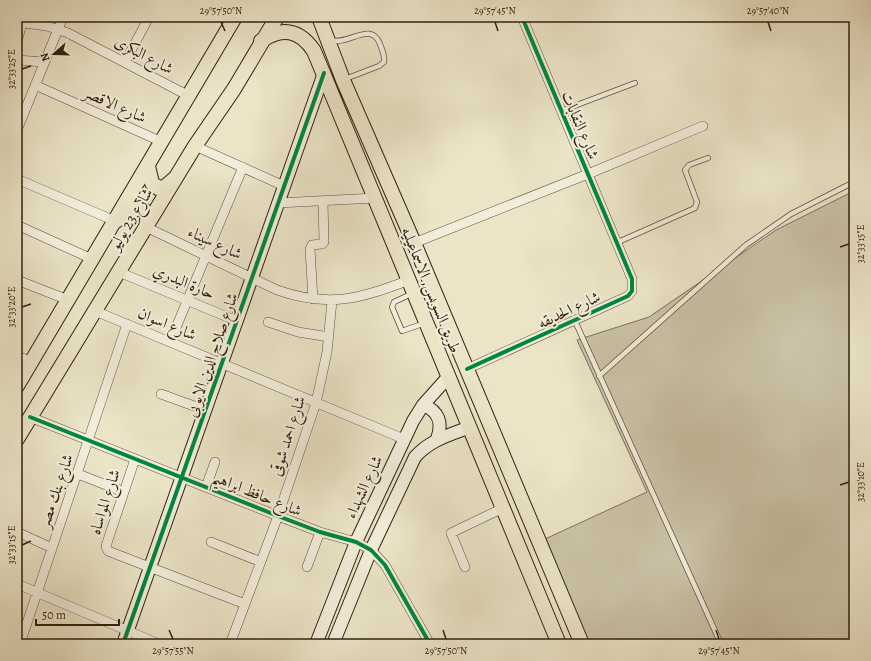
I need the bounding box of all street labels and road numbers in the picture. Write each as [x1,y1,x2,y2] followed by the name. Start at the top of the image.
[110,30,177,81] street label: شارع البكرى
[78,81,150,130] street label: شارع الاقصر
[554,87,604,163] street label: شارع النقابات
[103,184,160,257] street label: شارع 23 يوليو
[183,221,246,267] street label: شارع سيناء
[396,224,466,356] street label: طريق السويس, الاسماعيليه
[149,259,218,306] street label: حارة البدري
[534,286,605,336] street label: شارع الحديقه
[180,290,246,421] street label: شارع صلاح الدين الايوبى
[134,302,200,348] street label: شارع اسوان
[265,393,313,479] street label: شارع احمد شوقى
[32,451,81,534] street label: شارع بنك مصر
[340,452,390,523] street label: شارع الشهداء
[84,466,128,538] street label: شارع المواساه
[207,466,305,527] street label: شارع حافظ ابراهيم

